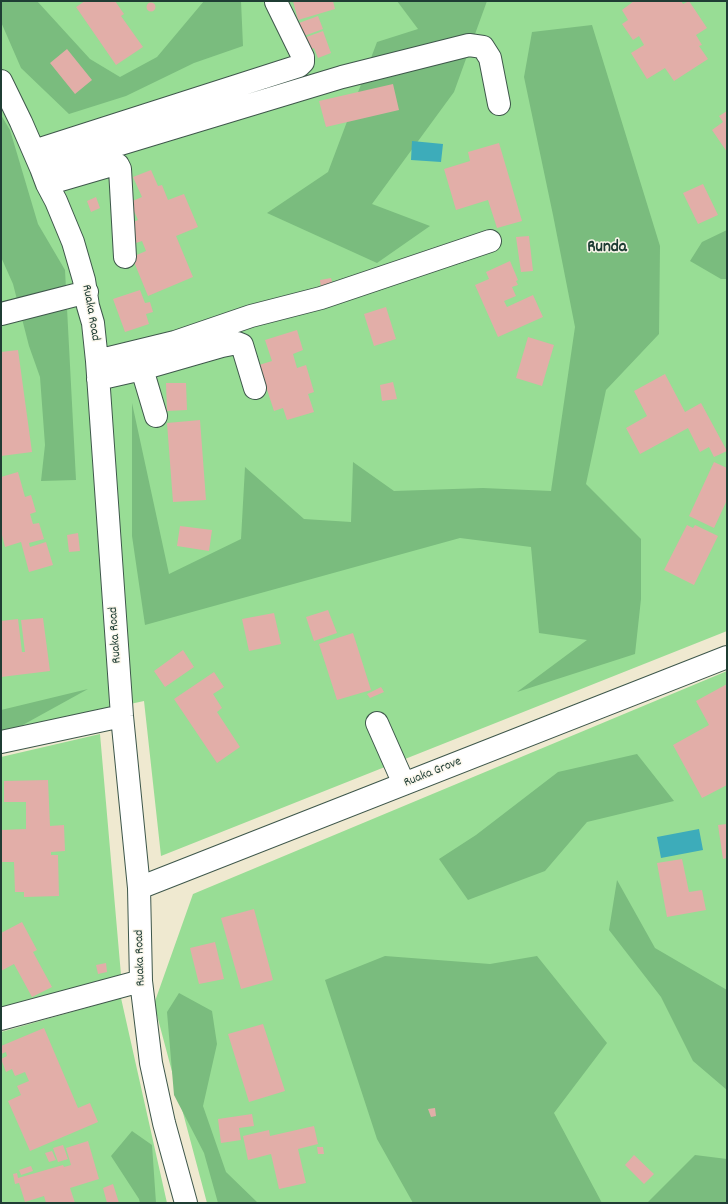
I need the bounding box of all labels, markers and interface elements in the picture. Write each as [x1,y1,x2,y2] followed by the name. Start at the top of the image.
[587,239,627,259] district label: Runda
[77,284,103,342] street label: Ruaka Road
[106,606,126,664] street label: Ruaka Road
[402,754,464,792] street label: Ruaka Grove
[132,929,150,987] street label: Ruaka Road

